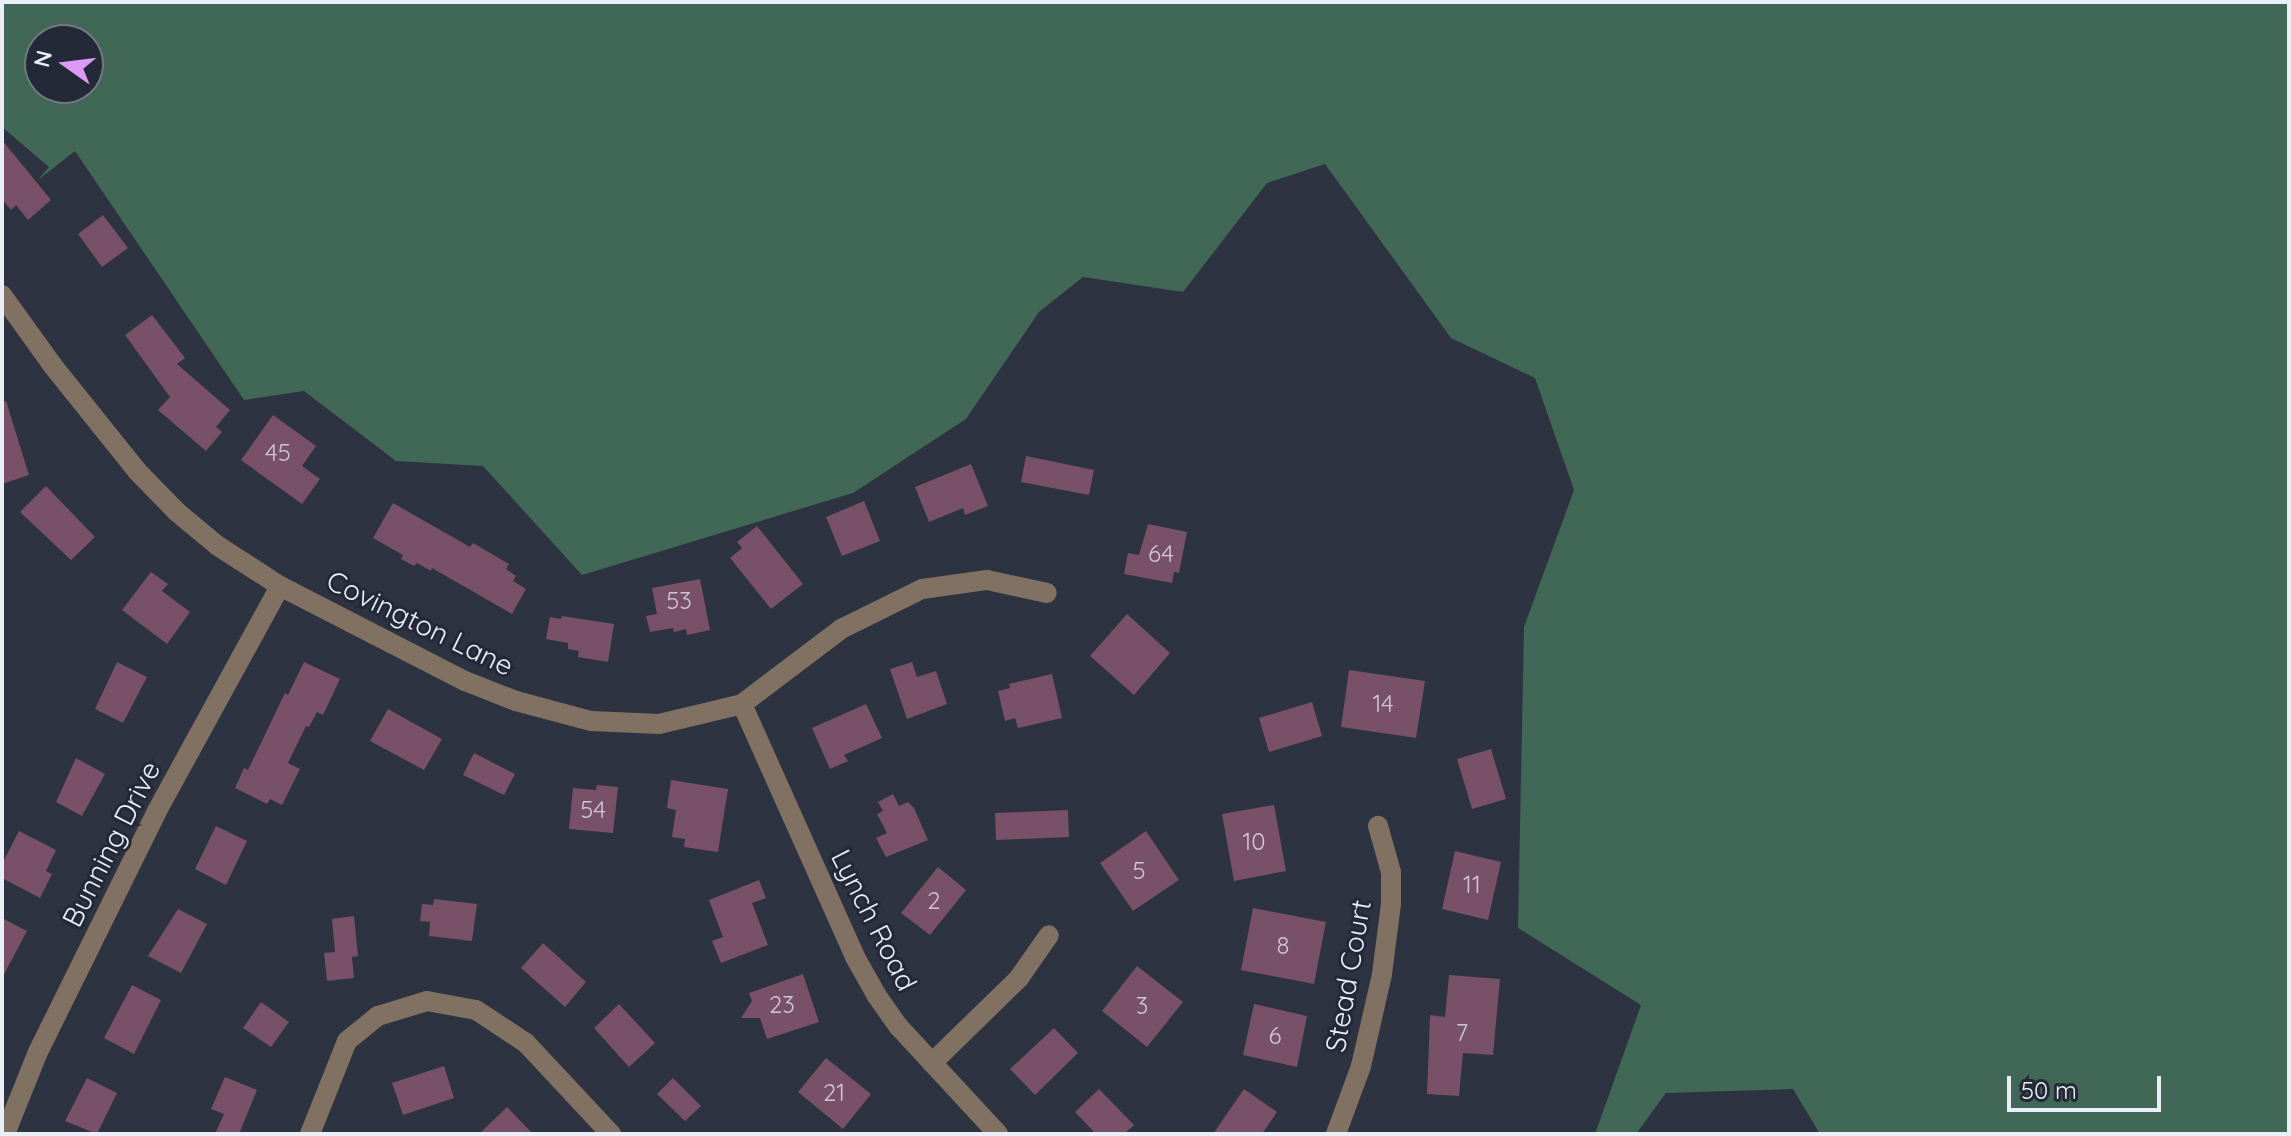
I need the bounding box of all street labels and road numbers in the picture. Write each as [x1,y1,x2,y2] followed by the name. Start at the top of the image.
[321,563,519,683] street label: Covington Lane
[55,756,167,932] street label: Bunning Drive
[824,844,924,996] street label: Lynch Road
[1318,897,1378,1055] street label: Stead Court

